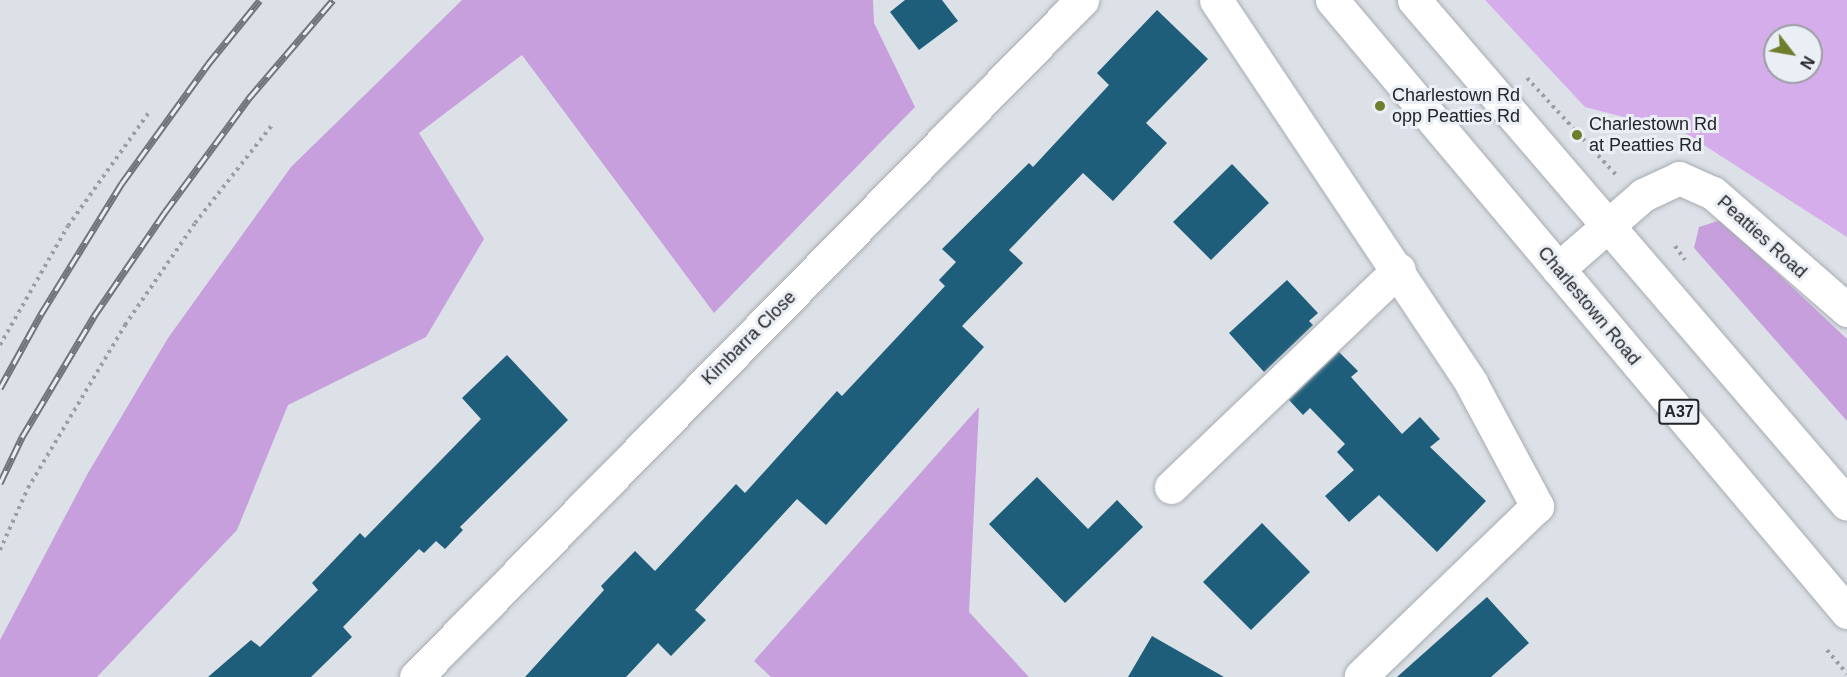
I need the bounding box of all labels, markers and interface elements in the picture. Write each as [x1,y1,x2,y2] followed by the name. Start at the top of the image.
[1763,24,1823,84] north arrow
[1797,53,1817,72] text: N
[1392,85,1520,128] place label: Charlestown Rd opp Peatties Rd
[1373,99,1387,113] marker: Charlestown Rd opp Peatties Rd
[1589,114,1717,156] place label: Charlestown Rd at Peatties Rd
[1570,128,1584,142] marker: Charlestown Rd at Peatties Rd
[1713,191,1811,283] street label: Peatties Road
[1533,242,1645,370] street label: Charlestown Road
[698,287,800,389] street label: Kimbarra Close
[1658,399,1700,425] road number: A37

